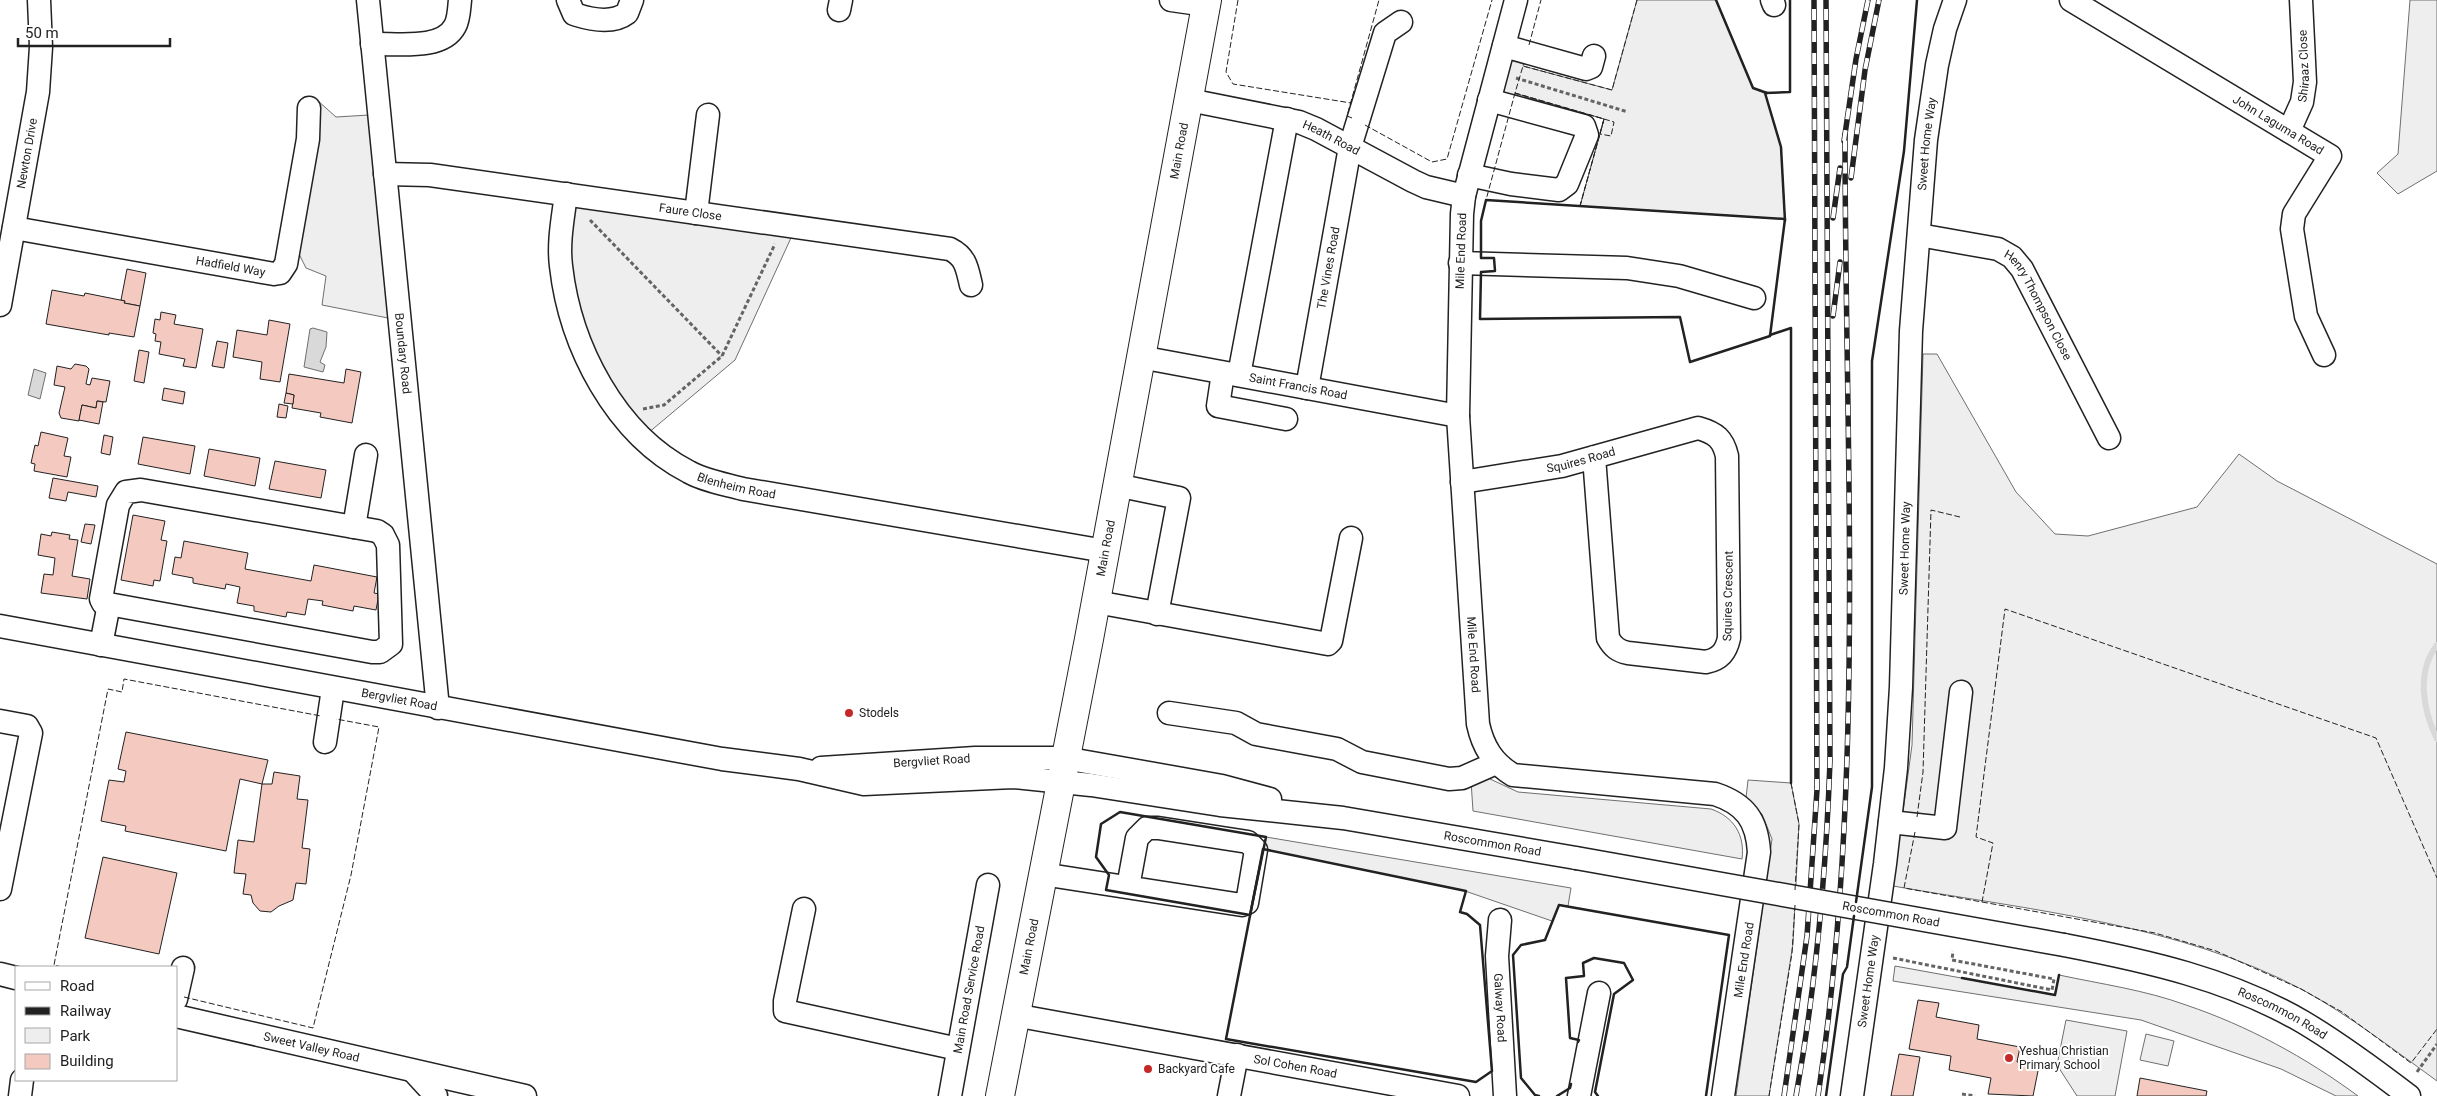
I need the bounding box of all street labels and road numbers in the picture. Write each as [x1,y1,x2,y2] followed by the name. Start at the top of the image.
[2295,29,2312,103] street label: Shiraaz Close
[2230,92,2326,158] street label: John Laguma Road
[1915,96,1939,191] street label: Sweet Home Way
[14,117,40,190] street label: Newton Drive
[1301,117,1362,158] street label: Heath Road
[1167,121,1191,180] street label: Main Road
[658,201,723,223] street label: Faure Close
[1453,213,1469,289] street label: Mile End Road
[1314,226,1343,310] street label: The Vines Road
[2002,247,2075,362] street label: Henry Thompson Close
[195,253,267,279] street label: Hadfield Way
[392,312,414,394] street label: Boundary Road
[1248,370,1349,402] street label: Saint Francis Road
[1546,444,1617,475] street label: Squires Road
[695,470,777,502] street label: Blenheim Road
[1897,501,1913,595] street label: Sweet Home Way
[1094,519,1118,577] street label: Main Road
[1720,551,1736,641] street label: Squires Crescent
[1464,616,1483,693] street label: Mile End Road
[360,686,438,713] street label: Bergvliet Road
[893,751,971,770] street label: Bergvliet Road
[1443,828,1542,859] street label: Roscommon Road
[1841,899,1941,930] street label: Roscommon Road
[1017,917,1041,976] street label: Main Road
[1731,921,1757,999] street label: Mile End Road
[951,925,988,1055] street label: Main Road Service Road
[1855,933,1882,1029] street label: Sweet Home Way
[1491,973,1509,1043] street label: Galway Road
[2236,984,2330,1042] street label: Roscommon Road
[262,1029,361,1065] street label: Sweet Valley Road
[1252,1052,1338,1081] street label: Sol Cohen Road

